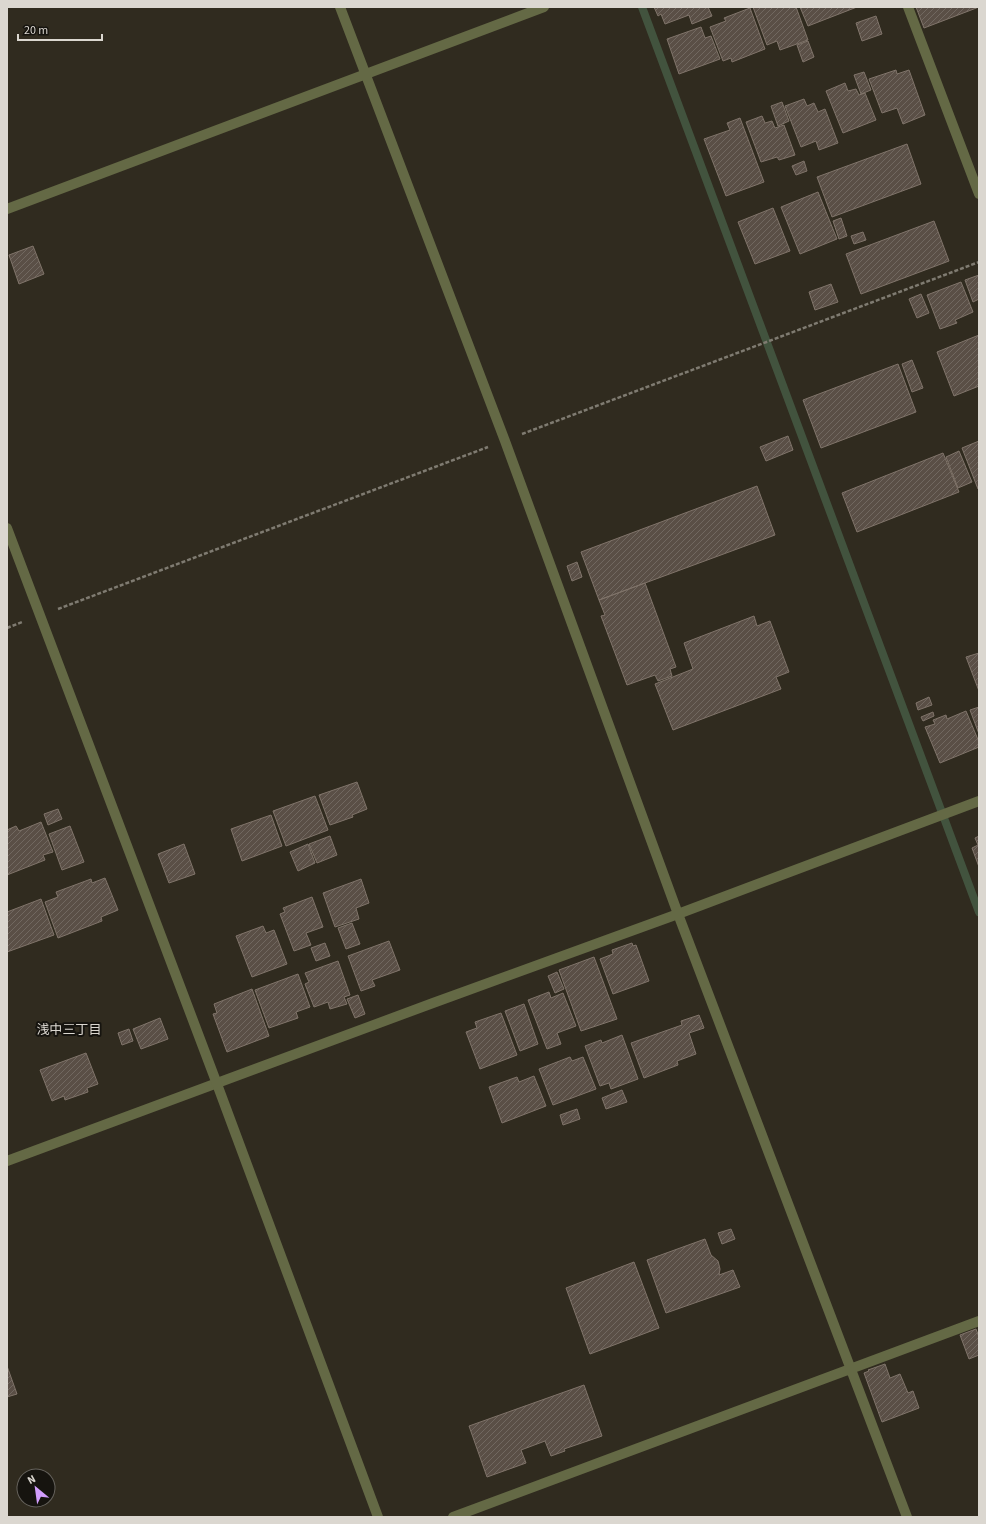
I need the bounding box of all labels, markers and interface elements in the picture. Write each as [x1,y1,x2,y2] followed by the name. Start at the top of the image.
[18,16,102,42] scale bar
[24,22,48,39] text: 20 m
[36,1021,102,1039] district label: 浅中三丁目
[16,1468,56,1508] north arrow
[25,1471,38,1488] text: N

